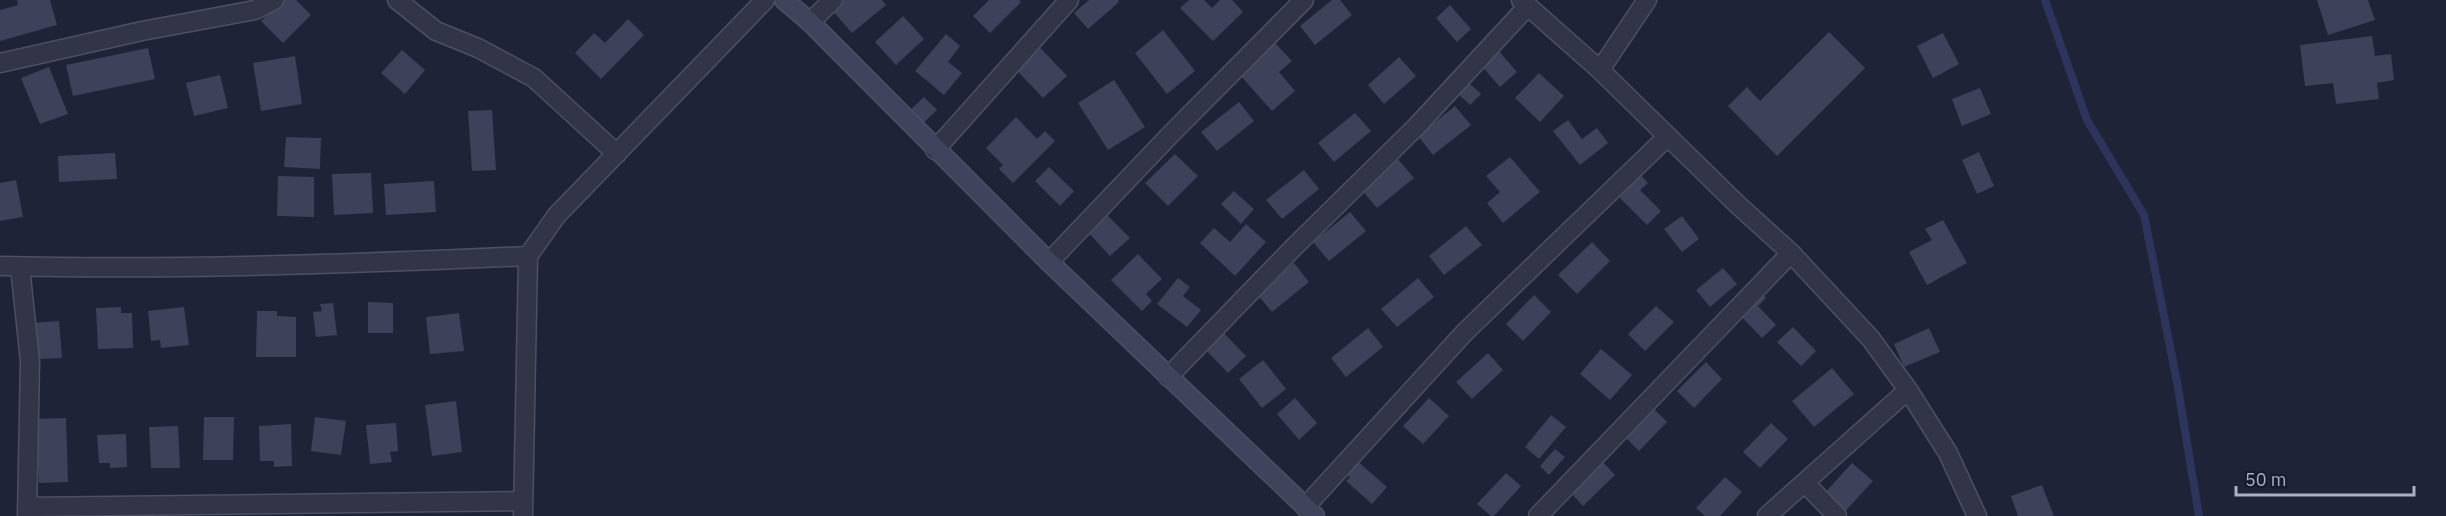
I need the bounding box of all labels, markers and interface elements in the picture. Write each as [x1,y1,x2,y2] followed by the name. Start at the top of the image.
[2236,459,2414,497] scale bar
[2245,468,2287,491] text: 50 m

